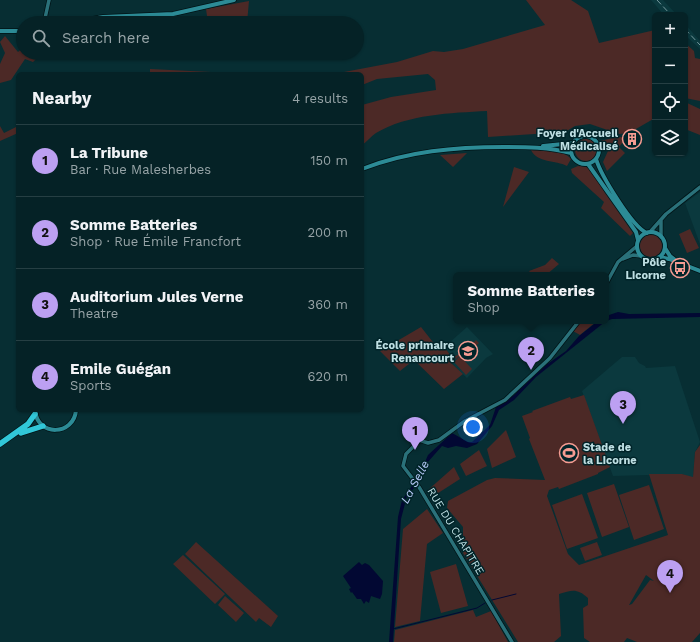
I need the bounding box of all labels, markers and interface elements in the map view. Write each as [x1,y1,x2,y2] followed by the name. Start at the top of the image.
[652,12,688,156] map controls
[652,12,688,48] button: +
[16,16,364,60] search box
[30,27,52,49] icon: search
[62,29,150,47] text: Search here
[652,48,688,84] button: −
[652,84,688,120] button: locate
[32,88,91,108] text: Nearby
[292,91,348,106] text: 4 results
[652,120,688,156] button: layers
[537,127,618,153] place label: Foyer d'Accueil Médicalisé
[621,128,643,150] building icon: Foyer d'Accueil Médicalisé
[70,144,148,162] text: La Tribune
[42,153,48,168] text: 1
[310,153,348,168] text: 150 m
[70,162,211,177] text: Bar · Rue Malesherbes
[70,216,197,234] text: Somme Batteries
[41,225,49,240] text: 2
[307,225,348,240] text: 200 m
[70,234,241,249] text: Shop · Rue Émile Francfort
[625,256,666,282] place label: Pôle Licorne
[669,257,691,279] bus stop icon: Pôle Licorne
[453,272,609,324] popup
[467,282,595,300] text: Somme Batteries
[70,288,243,306] text: Auditorium Jules Verne
[41,297,49,312] text: 3
[308,297,348,312] text: 360 m
[467,300,500,315] text: Shop
[70,306,118,321] text: Theatre
[518,337,544,370] pin: 2
[375,339,454,365] place label: École primaire Renancourt
[457,340,479,362] school or university icon: École primaire Renancourt
[70,360,171,378] text: Emile Guégan
[41,369,49,384] text: 4
[308,369,348,384] text: 620 m
[70,378,111,393] text: Sports
[610,391,636,424] pin: 3
[402,417,428,450] pin: 1
[463,417,483,437] your location
[583,441,637,467] place label: Stade de la Licorne
[558,442,580,464] sports icon: Stade de la Licorne
[398,458,432,506] water label: La Selle
[424,485,487,577] street label: RUE DU CHAPITRE
[657,560,683,593] pin: 4

